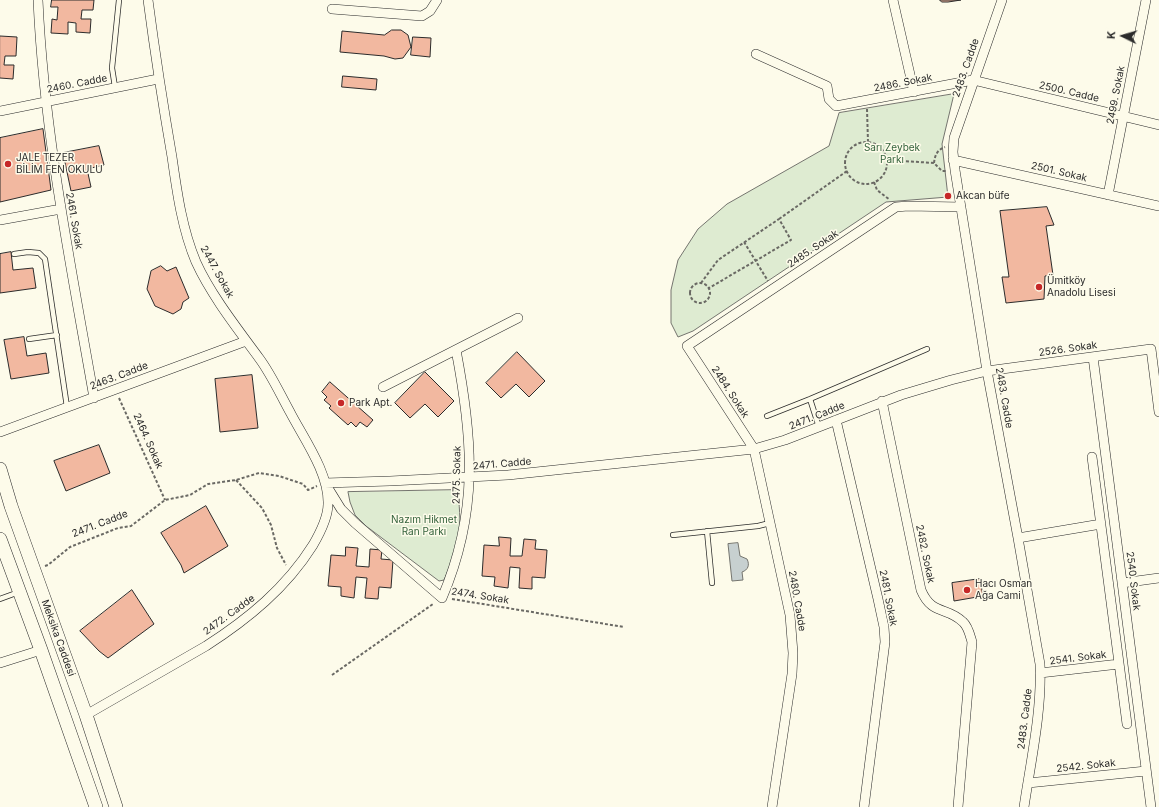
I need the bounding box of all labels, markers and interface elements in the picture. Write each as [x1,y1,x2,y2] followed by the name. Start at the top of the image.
[1103,16,1143,56] north arrow
[1104,30,1118,40] text: K
[950,37,982,99] street label: 2483. Cadde
[1104,65,1128,125] street label: 2499. Sokak
[873,71,933,95] street label: 2486. Sokak
[46,72,108,96] street label: 2460. Cadde
[1038,79,1100,105] street label: 2500. Cadde
[864,142,920,166] park label: Sarı Zeybek Parkı
[16,152,103,176] place label: JALE TEZER BİLİM FEN OKULU
[3,159,13,169] marker: JALE TEZER BİLİM FEN OKULU
[1030,160,1088,184] street label: 2501. Sokak
[956,190,1010,202] place label: Akcan büfe
[943,191,953,201] marker: Akcan büfe
[63,192,85,250] street label: 2461. Sokak
[785,228,841,270] street label: 2485. Sokak
[198,244,236,300] street label: 2447. Sokak
[1047,275,1116,298] place label: Ümitköy Anadolu Lisesi
[1034,282,1044,292] marker: Ümitköy Anadolu Lisesi
[1038,339,1098,359] street label: 2526. Sokak
[88,359,150,393] street label: 2463. Cadde
[709,364,751,420] street label: 2484. Sokak
[993,367,1015,429] street label: 2483. Cadde
[349,397,392,409] place label: Park Apt.
[336,398,346,408] marker: Park Apt.
[787,399,847,433] street label: 2471. Cadde
[130,411,166,471] street label: 2464. Sokak
[450,446,464,504] street label: 2475. Sokak
[472,455,532,473] street label: 2471. Cadde
[70,508,130,540] street label: 2471. Cadde
[391,514,457,538] park label: Nazım Hikmet Ran Parkı
[913,524,937,584] street label: 2482. Sokak
[1123,551,1143,611] street label: 2540. Sokak
[877,569,899,627] street label: 2481. Sokak
[786,570,808,632] street label: 2480. Cadde
[975,578,1032,602] place label: Hacı Osman Ağa Cami
[962,585,972,595] marker: Hacı Osman Ağa Cami
[450,586,510,606] street label: 2474. Sokak
[201,592,257,638] street label: 2472. Cadde
[39,598,77,678] street label: Meksika Caddesi
[1049,649,1107,667] street label: 2541. Sokak
[1015,688,1035,750] street label: 2483. Cadde
[1056,757,1116,775] street label: 2542. Sokak

